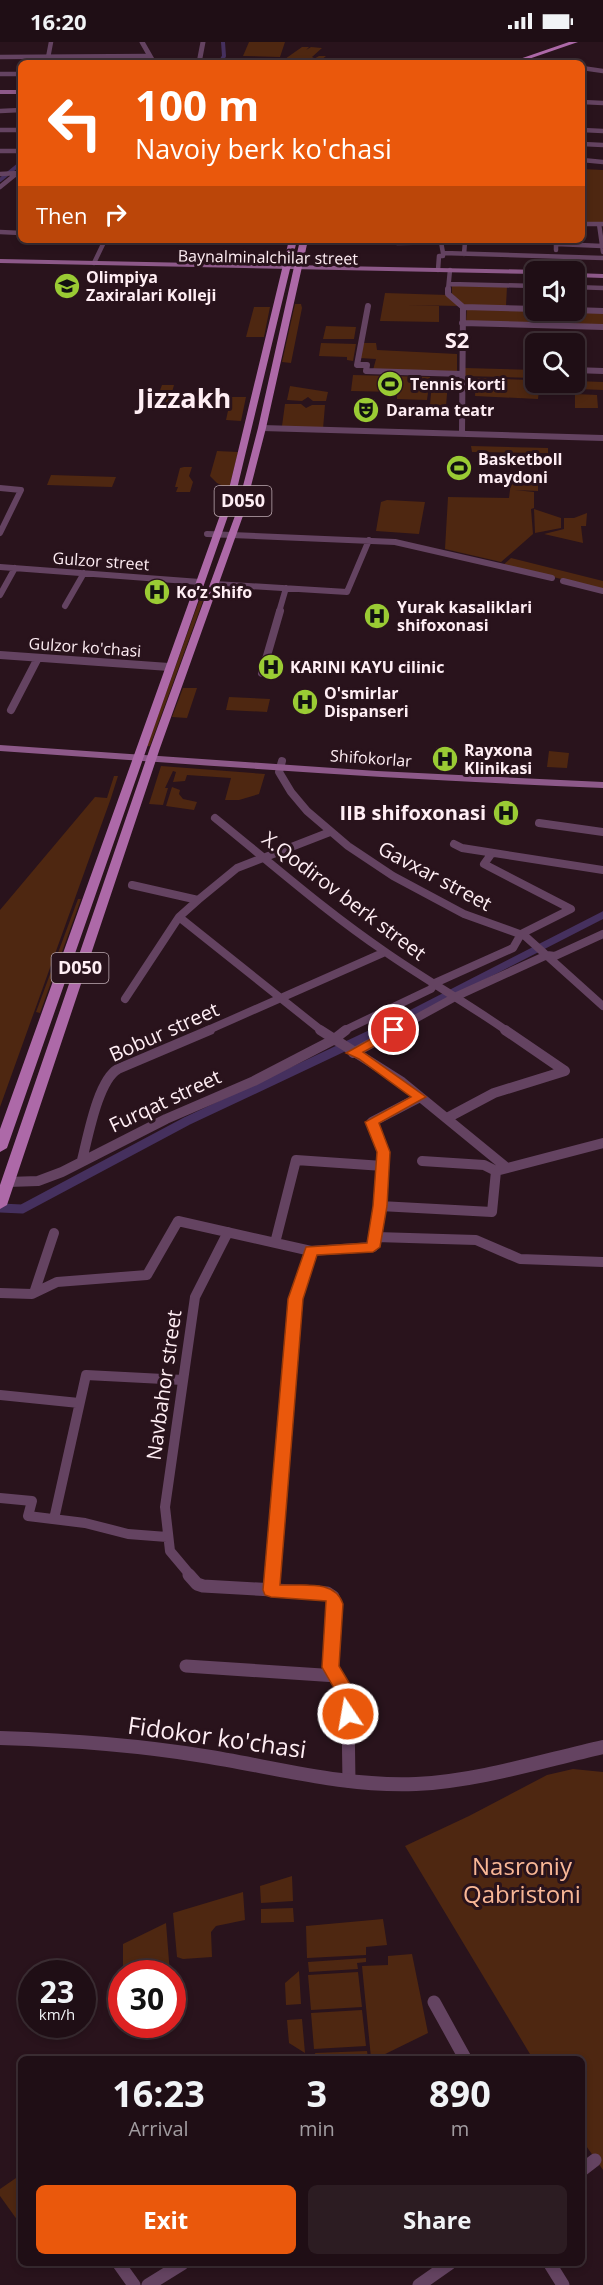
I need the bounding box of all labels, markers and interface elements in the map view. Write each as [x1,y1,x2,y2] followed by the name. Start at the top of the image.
[30,6,87,36] text: 16:20
[135,76,259,133] text: 100 m
[36,84,114,162] icon: left
[135,130,392,167] text: Navoiy berk ko'chasi
[99,198,132,231] icon: right
[36,200,87,230] text: Then
[178,244,359,270] street label: Baynalminalchilar street
[525,261,585,393] map controls
[525,261,585,321] button: sound
[86,266,216,306] place label: Olimpiya Zaxiralari Kolleji
[52,271,82,301] school or university icon: Olimpiya Zaxiralari Kolleji
[445,324,469,354] district label: S2
[525,333,585,393] button: search
[375,369,405,399] sports icon: Tennis korti
[410,373,506,395] place label: Tennis korti
[135,379,231,416] district label: Jizzakh
[351,395,381,425] theatre icon: Darama teatr
[386,399,494,421] place label: Darama teatr
[478,448,562,488] place label: Basketboll maydoni
[444,453,474,483] sports icon: Basketboll maydoni
[214,486,272,516] road number: D050
[52,547,150,575] street label: Gulzor street
[142,577,172,607] hospital icon: Ko’z Shifo
[176,581,252,603] place label: Ko’z Shifo
[397,596,532,636] place label: Yurak kasaliklari shifoxonasi
[362,601,392,631] hospital icon: Yurak kasaliklari shifoxonasi
[28,632,142,662] street label: Gulzor ko'chasi
[256,652,286,682] hospital icon: KARINI KAYU cilinic
[290,656,444,678] place label: KARINI KAYU cilinic
[324,682,409,722] place label: O'smirlar Dispanseri
[290,687,320,717] hospital icon: O'smirlar Dispanseri
[464,739,533,779] place label: Rayxona Klinikasi
[329,744,413,772] street label: Shifokorlar
[430,744,460,774] hospital icon: Rayxona Klinikasi
[491,798,521,828] hospital icon: IIB shifoxonasi
[340,799,486,826] place label: IIB shifoxonasi
[257,825,432,966] street label: X.Qodirov berk street
[374,834,497,917] street label: Gavxar street
[52,953,109,983] road number: D050
[105,995,223,1068] street label: Bobur street
[368,1004,419,1055] pin
[377,1013,410,1046] icon: arrive
[104,1063,225,1138] street label: Furqat street
[140,1308,187,1462] street label: Navbahor street
[316,1682,380,1746] position arrow
[126,1708,309,1765] street label: Fidokor ko'chasi
[463,1849,581,1910] park label: Nasroniy Qabristoni
[108,1960,186,2038] speed limit sign: 30
[40,1971,74,2012] text: 23
[39,2004,75,2024] text: km/h
[112,2069,205,2118] text: 16:23
[307,2069,327,2118] text: 3
[429,2069,491,2118] text: 890
[128,2115,189,2142] text: Arrival
[299,2115,335,2142] text: min
[451,2115,469,2142] text: m
[36,2185,296,2254] button: Exit
[308,2185,567,2254] button: Share

